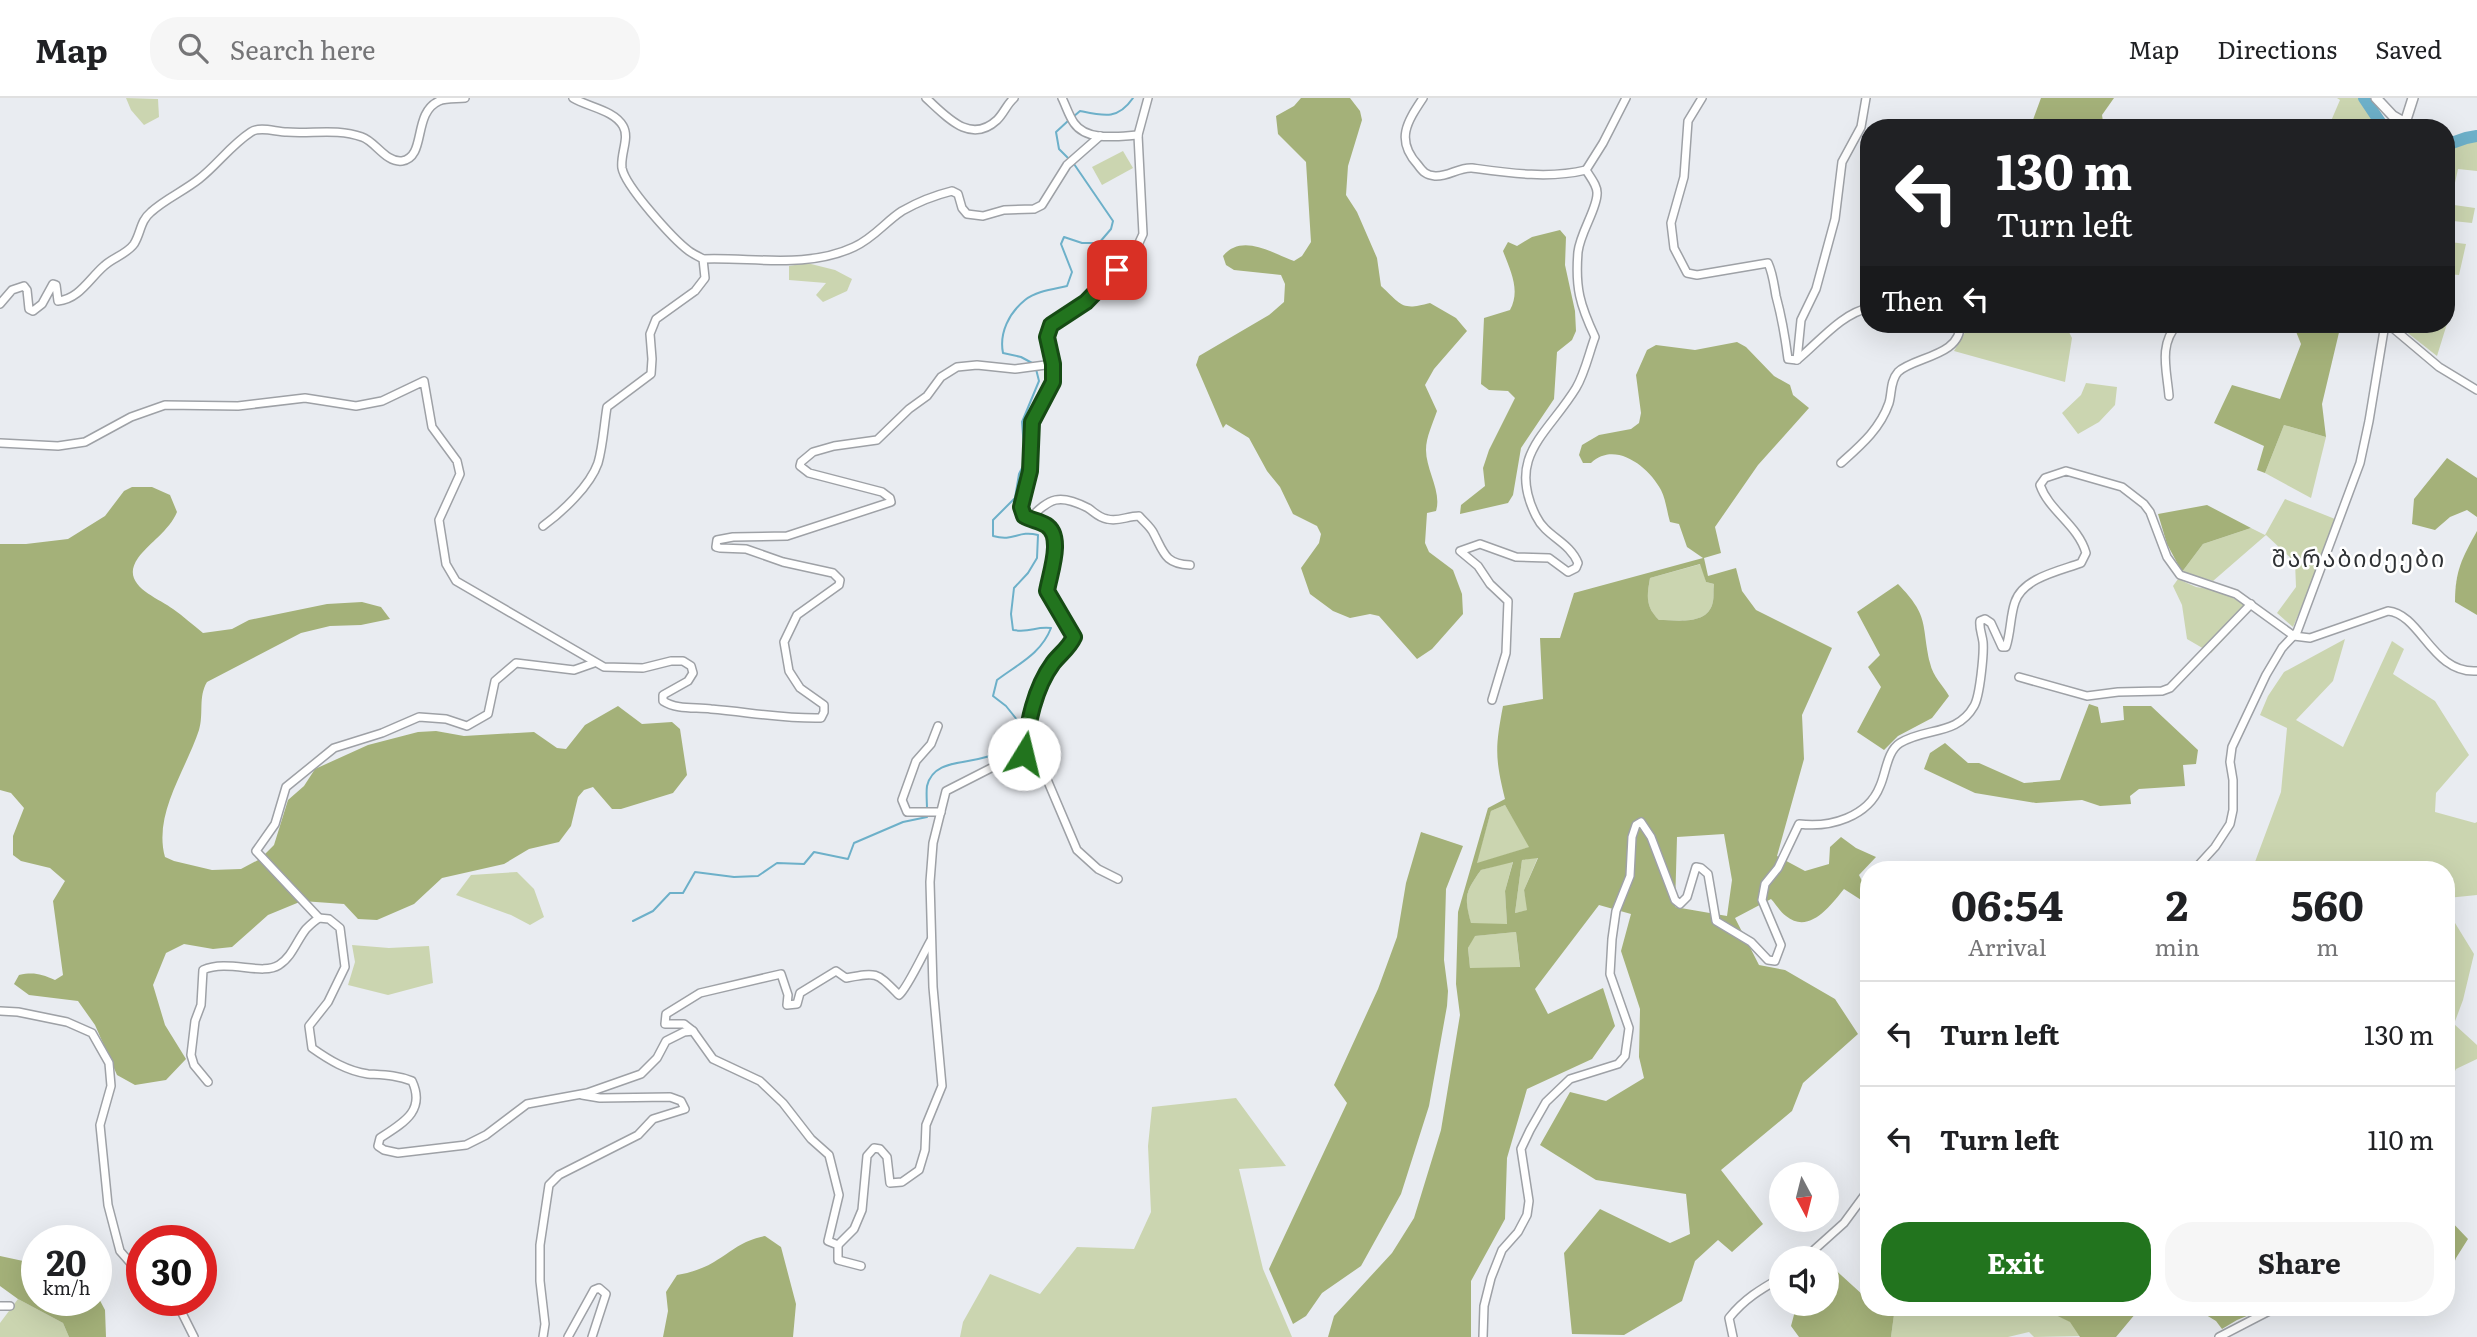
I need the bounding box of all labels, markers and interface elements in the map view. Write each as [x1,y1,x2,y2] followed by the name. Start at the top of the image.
[150,17,640,80] search box
[35,24,108,73] text: Map
[174,29,212,67] icon: search
[230,29,376,68] text: Search here
[2128,31,2179,66] text: Map
[2217,31,2337,66] text: Directions
[2375,31,2442,66] text: Saved
[1996,132,2132,205] text: 130 m
[1881,147,1972,238] icon: left
[1996,199,2133,247] text: Turn left
[1087,240,1147,300] pin
[1098,251,1136,289] icon: arrive
[1881,280,1943,319] text: Then
[1957,280,1995,318] icon: left
[2272,540,2446,574] district label: შარაბიძეები
[987,717,1061,791] position arrow
[1951,872,2063,934] text: 06:54
[2166,872,2188,934] text: 2
[2291,872,2364,934] text: 560
[1968,929,2047,963] text: Arrival
[2154,929,2200,963] text: min
[2316,929,2338,963] text: m
[1940,1014,2059,1053] text: Turn left
[2364,1014,2434,1053] text: 130 m
[1881,1015,1919,1053] icon: left
[1940,1119,2059,1158] text: Turn left
[2367,1119,2434,1158] text: 110 m
[1881,1120,1919,1158] icon: left
[1769,1162,1839,1232] north arrow
[1769,1162,1839,1316] map controls
[1881,1222,2151,1302] button: Exit
[2165,1222,2434,1302] button: Share
[126,1225,217,1316] speed limit sign: 30
[46,1235,87,1287] text: 20
[1769,1246,1839,1316] button: sound
[43,1274,90,1301] text: km/h

